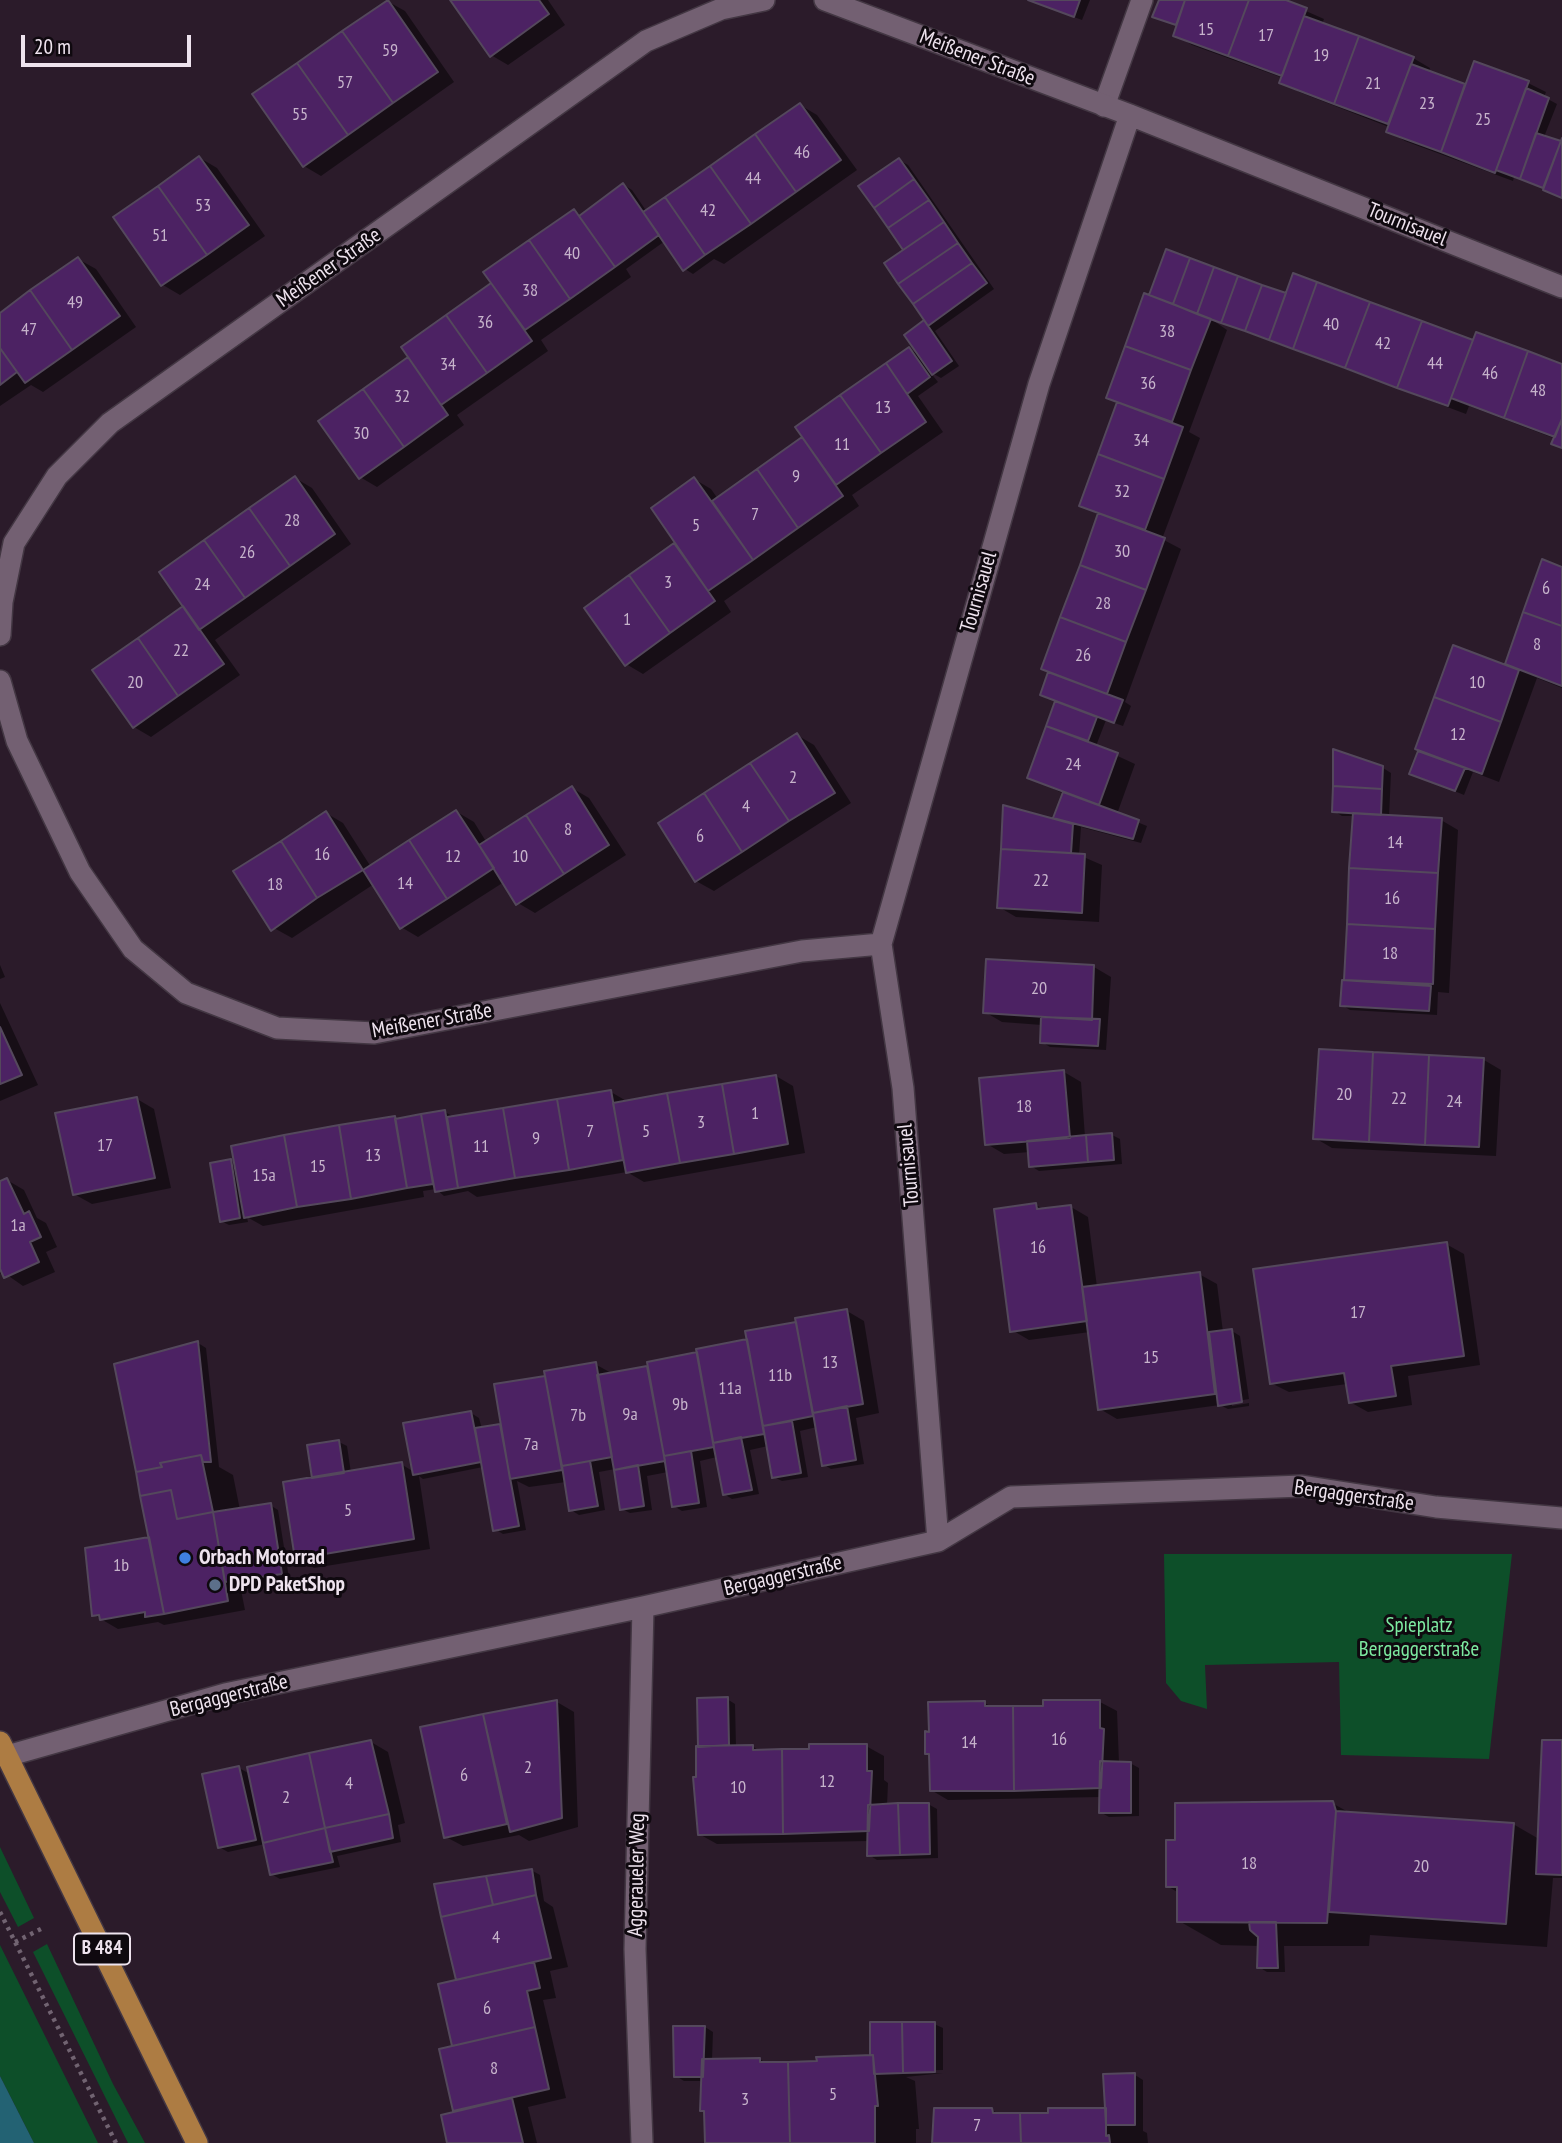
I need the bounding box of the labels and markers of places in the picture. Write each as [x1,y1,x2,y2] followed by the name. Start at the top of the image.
[199,1545,325,1571] place label: Orbach Motorrad
[177,1550,193,1566] marker: Orbach Motorrad
[229,1572,345,1598] place label: DPD PaketShop
[207,1577,223,1593] marker: DPD PaketShop

